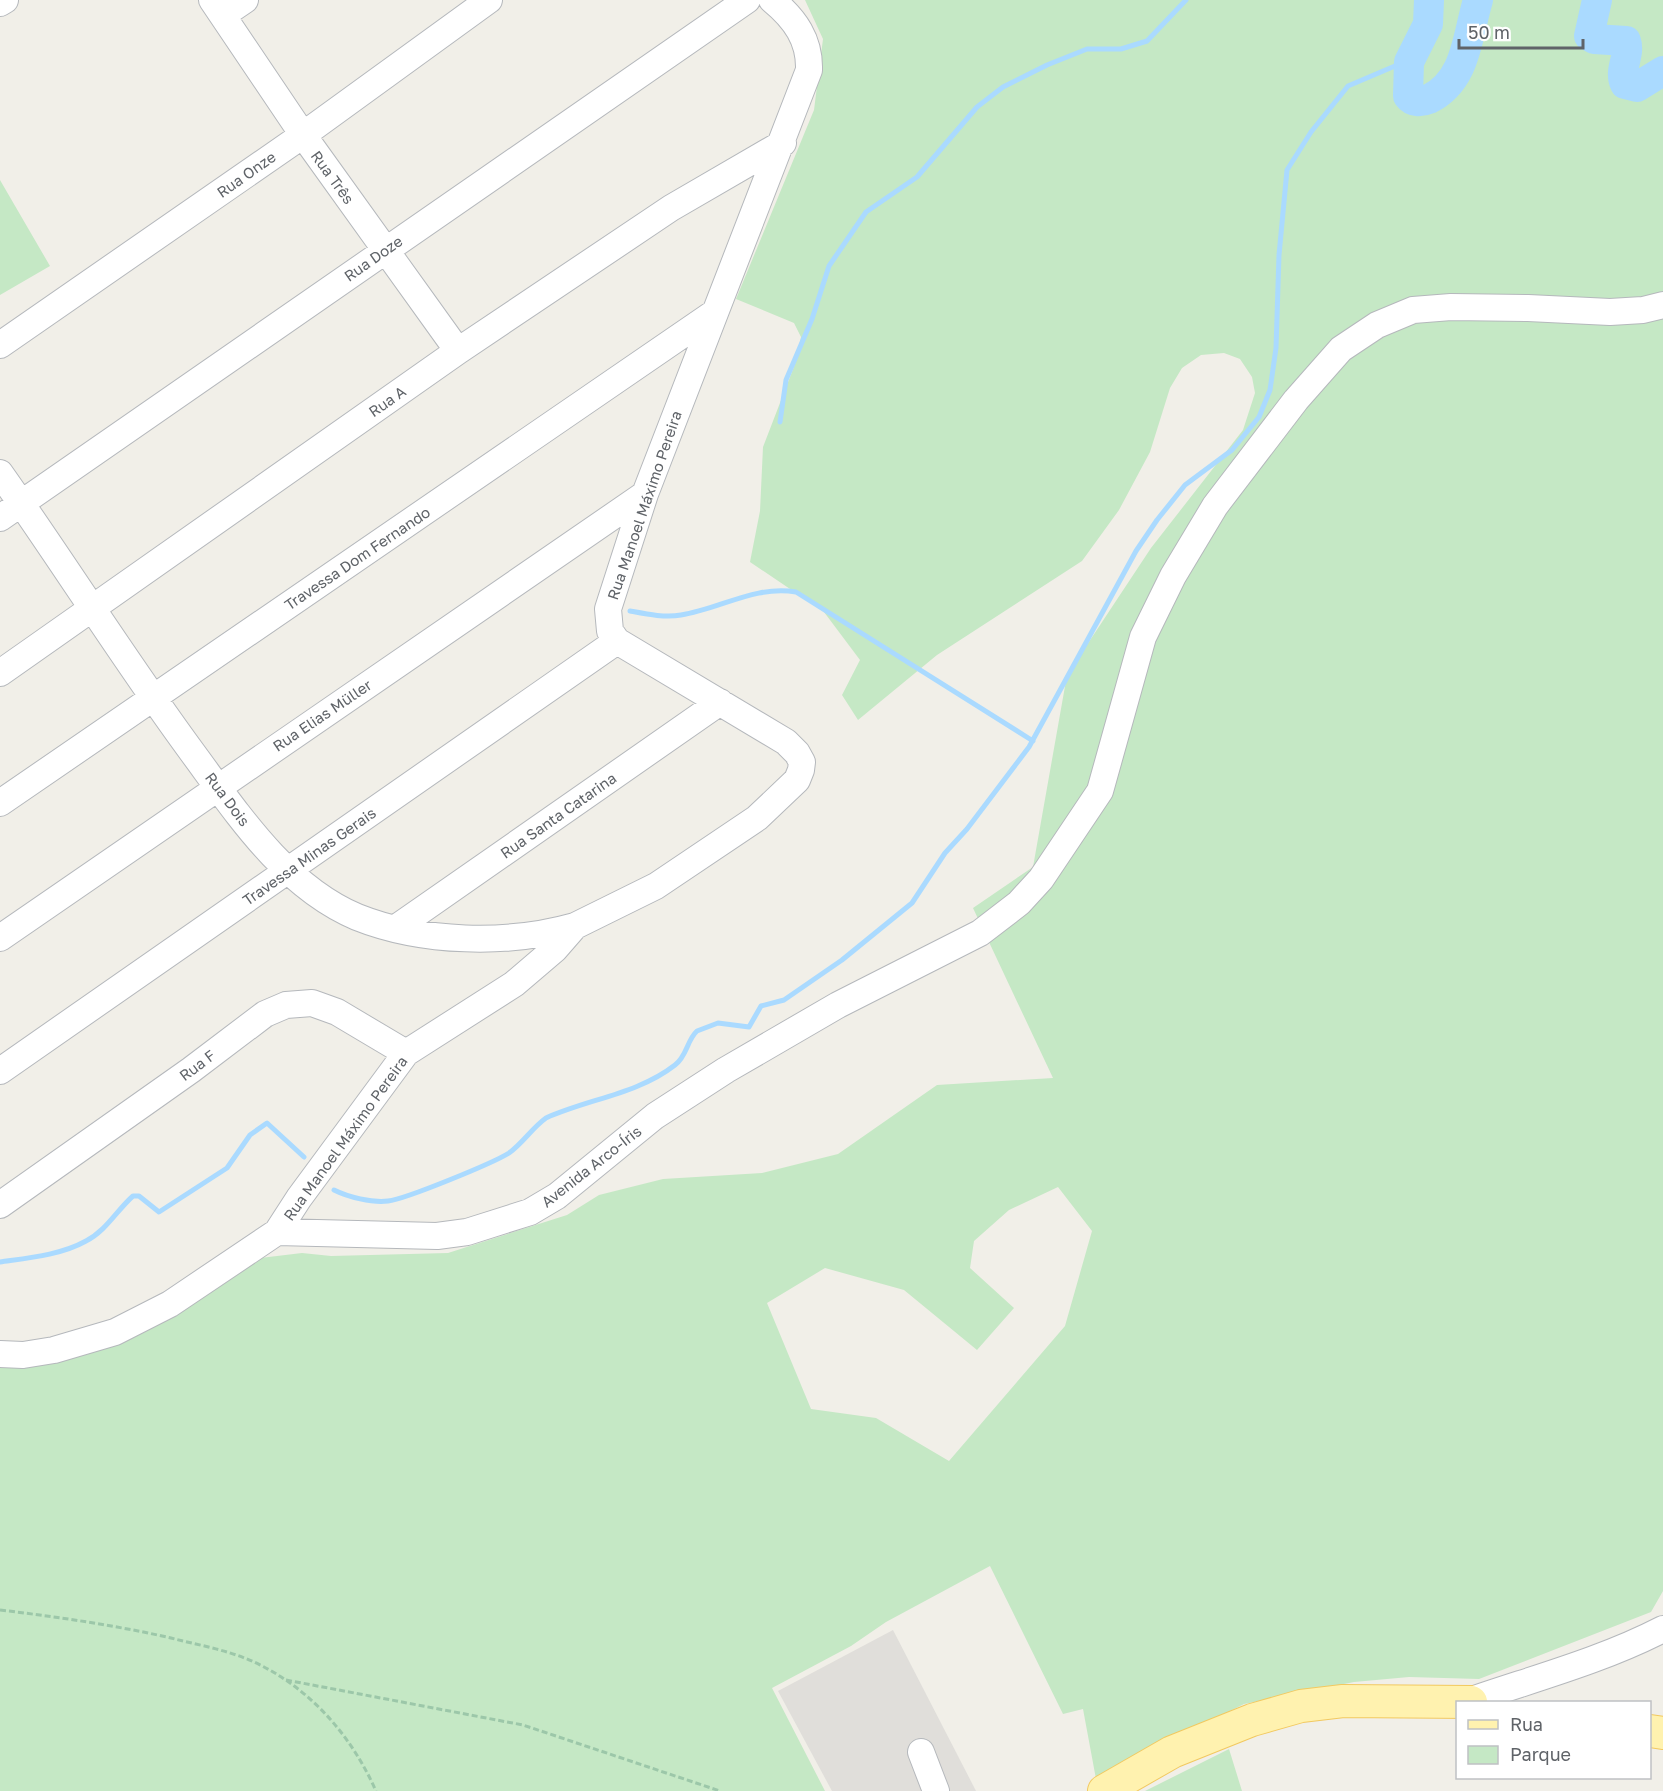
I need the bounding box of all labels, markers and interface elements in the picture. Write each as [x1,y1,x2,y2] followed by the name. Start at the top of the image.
[1459,12,1584,50] scale bar
[1468,21,1510,43] text: 50 m
[213,147,279,201] street label: Rua Onze
[308,147,358,207] street label: Rua Três
[340,231,406,285] street label: Rua Doze
[365,382,409,420] street label: Rua A
[603,408,685,602] street label: Rua Manoel Máximo Pereira
[281,503,433,613] street label: Travessa Dom Fernando
[269,675,375,755] street label: Rua Elias Müller
[497,768,619,862] street label: Rua Santa Catarina
[202,769,254,829] street label: Rua Dois
[239,803,379,909] street label: Travessa Minas Gerais
[176,1046,218,1084] street label: Rua F
[279,1052,411,1224] street label: Rua Manoel Máximo Pereira
[537,1121,645,1211] street label: Avenida Arco-Íris
[1456,1701,1651,1779] legend
[1510,1713,1543,1735] text: Rua
[1510,1743,1571,1765] text: Parque

